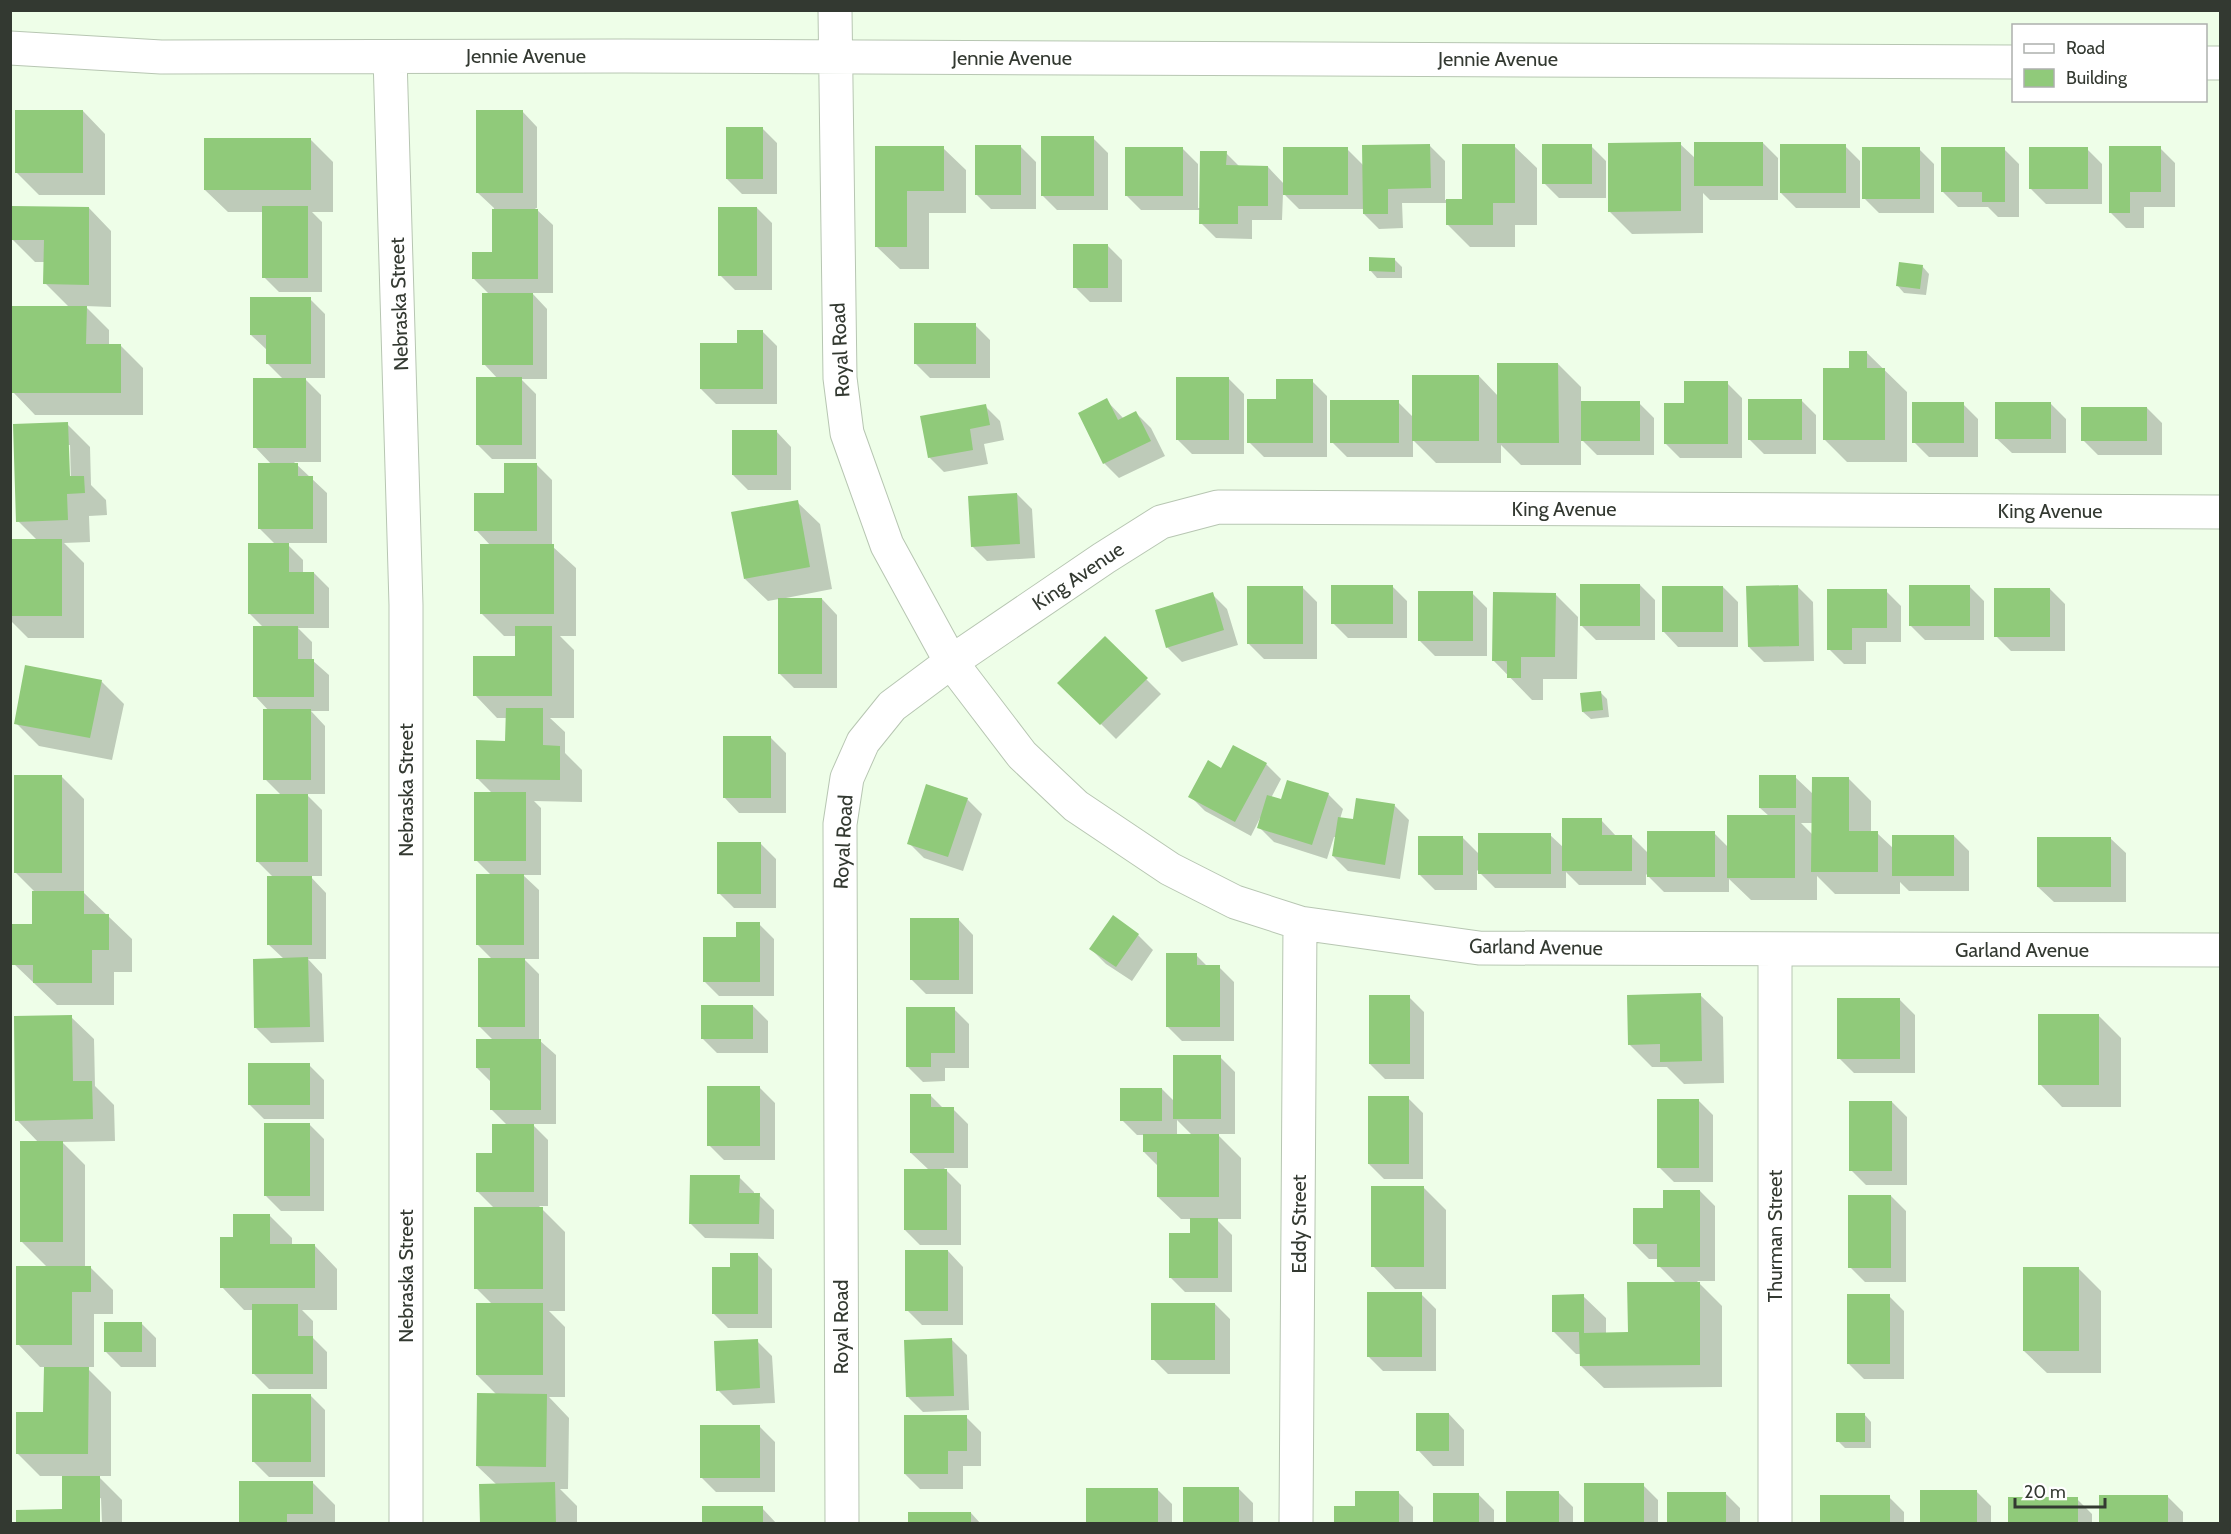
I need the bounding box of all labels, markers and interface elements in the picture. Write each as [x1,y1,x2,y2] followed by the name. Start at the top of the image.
[2012,24,2207,102] legend
[2066,37,2105,59] text: Road
[465,44,586,68] street label: Jennie Avenue
[951,46,1072,70] street label: Jennie Avenue
[1437,47,1558,71] street label: Jennie Avenue
[2066,67,2128,89] text: Building
[385,237,413,371] street label: Nebraska Street
[826,302,854,398] street label: Royal Road
[1511,497,1617,521] street label: King Avenue
[1997,499,2103,523] street label: King Avenue
[1028,537,1128,615] street label: King Avenue
[394,723,418,857] street label: Nebraska Street
[829,794,857,890] street label: Royal Road
[1469,934,1603,960] street label: Garland Avenue
[1955,938,2089,962] street label: Garland Avenue
[1763,1170,1787,1302] street label: Thurman Street
[1287,1174,1311,1273] street label: Eddy Street
[394,1209,418,1343] street label: Nebraska Street
[829,1280,853,1374] street label: Royal Road
[2015,1471,2105,1509] scale bar
[2024,1481,2066,1503] text: 20 m

